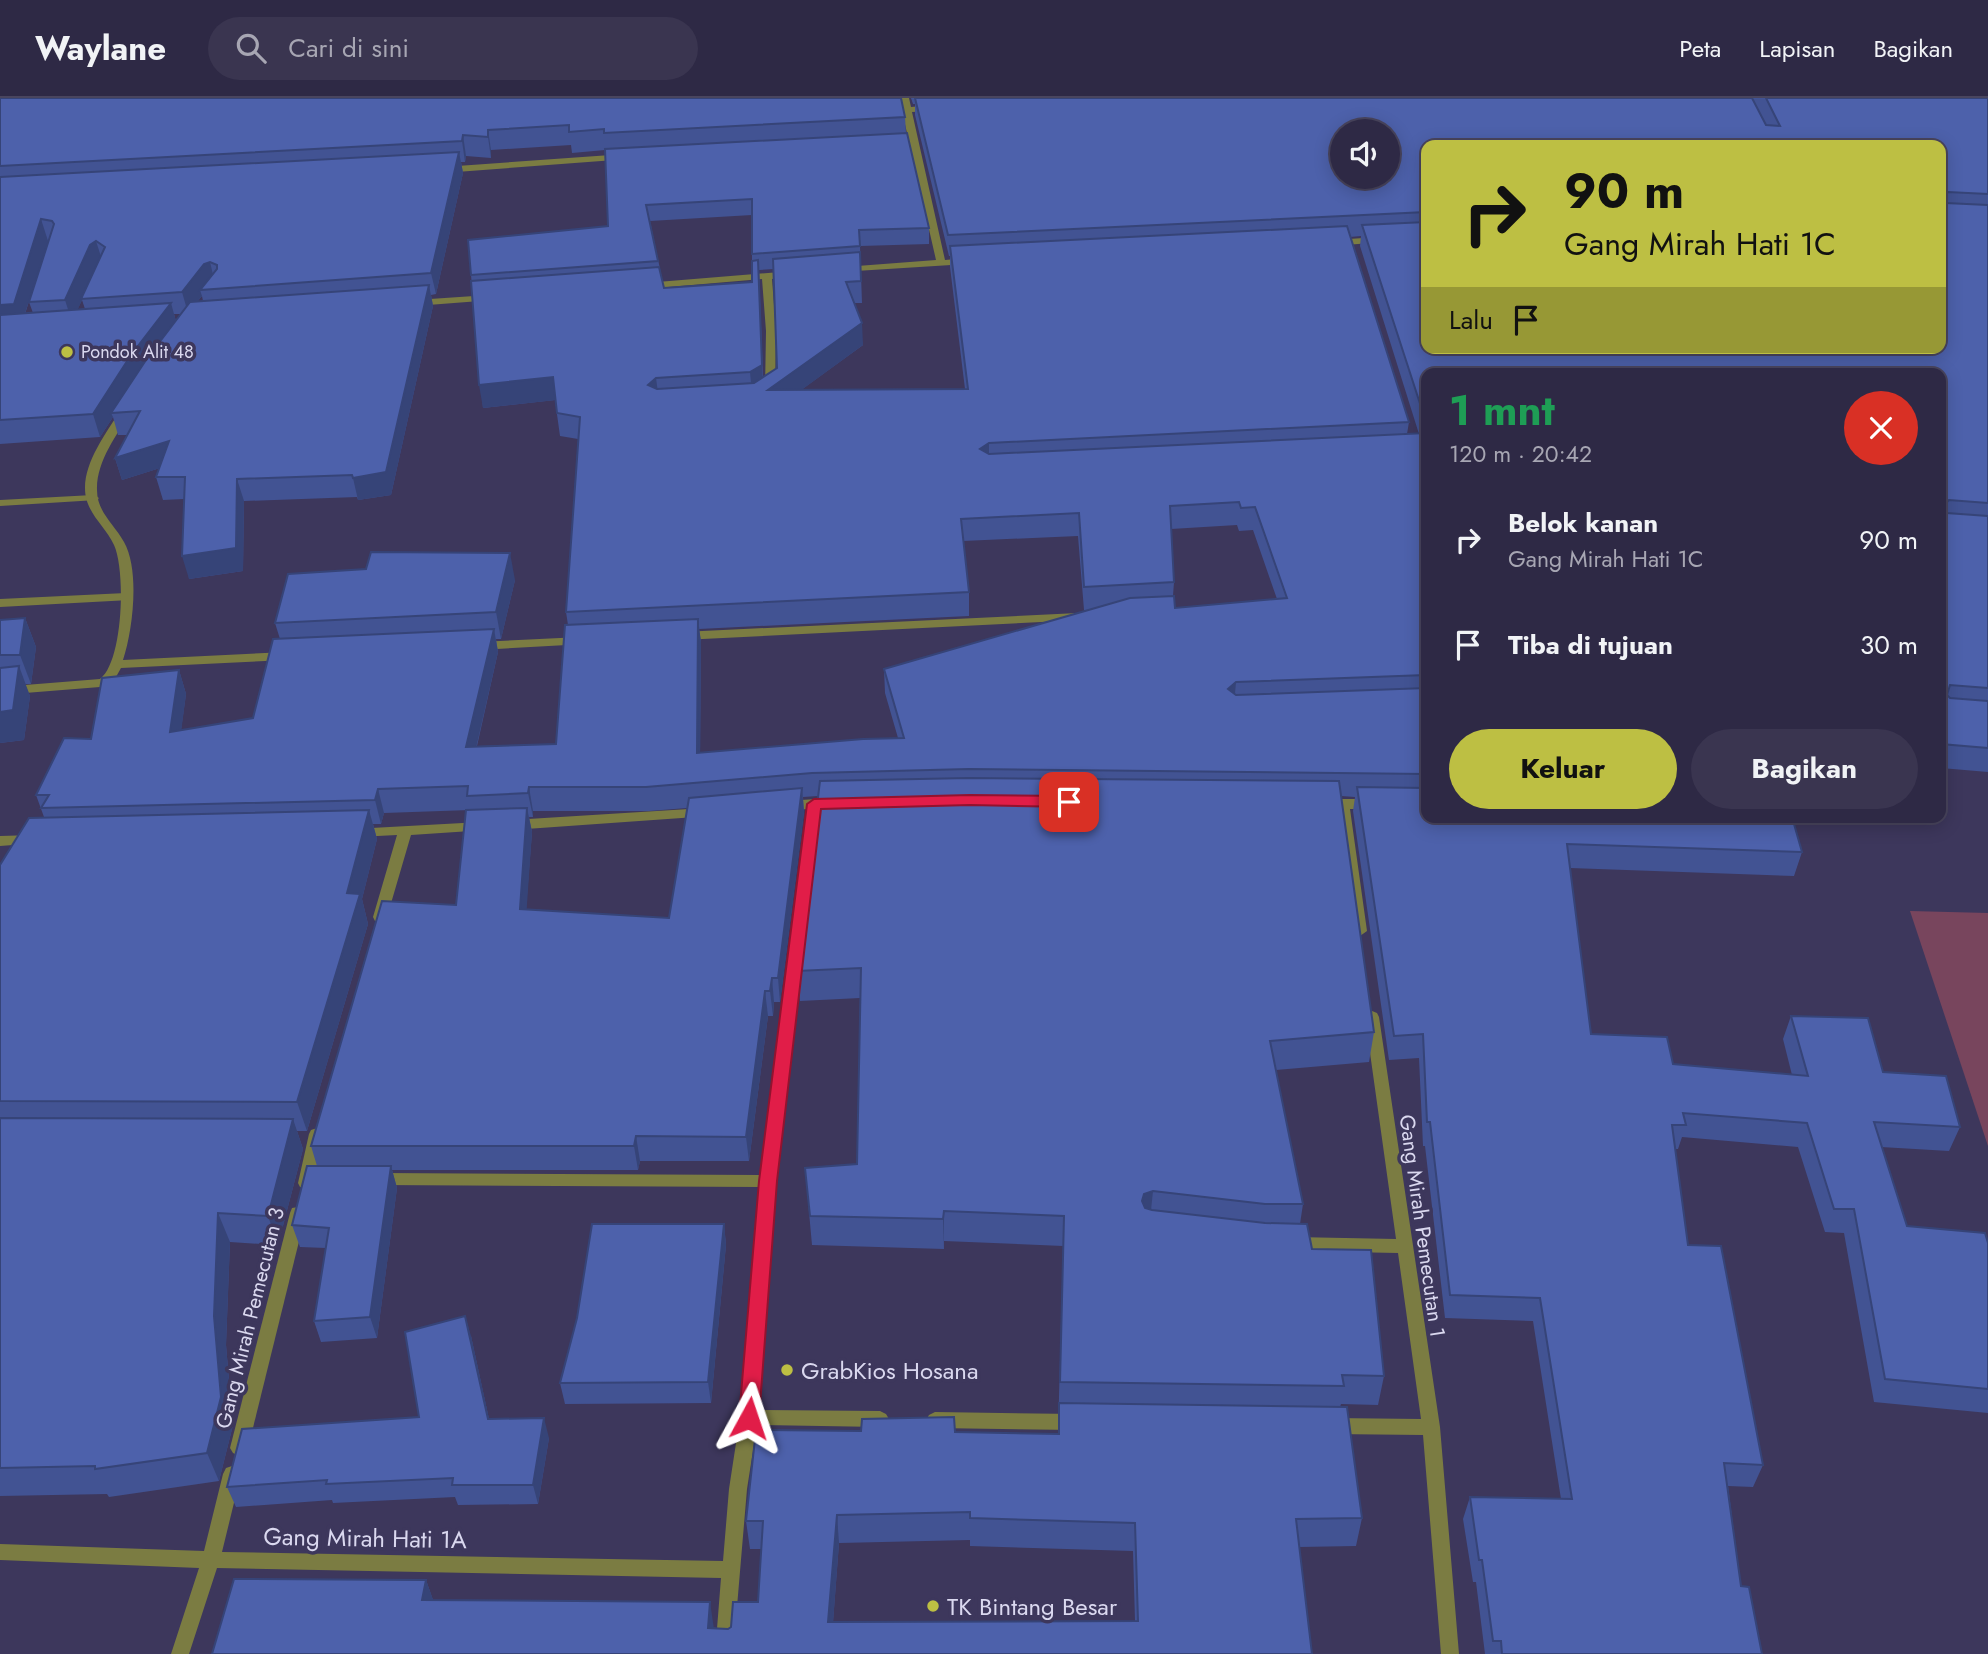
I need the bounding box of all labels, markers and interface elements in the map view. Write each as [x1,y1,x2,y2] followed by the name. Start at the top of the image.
[208,17,698,80] search box
[35,25,166,72] text: Waylane
[232,29,270,67] icon: search
[288,29,409,67] text: Cari di sini
[1679,31,1721,66] text: Peta
[1759,31,1835,66] text: Lapisan
[1873,31,1953,66] text: Bagikan
[1330,119,1400,189] map controls
[1330,119,1400,189] button: sound
[1564,156,1684,226] text: 90 m
[1449,168,1540,259] icon: right
[1564,221,1836,267] text: Gang Mirah Hati 1C
[1449,301,1493,339] text: Lalu
[1507,301,1545,339] icon: arrive
[81,339,194,365] place label: Pondok Alit 48
[59,344,75,360] marker: Pondok Alit 48
[1449,380,1555,441] text: 1 mnt
[1844,391,1918,465] button: close
[1449,437,1592,471] text: 120 m · 20:42
[1508,504,1658,542] text: Belok kanan
[1449,521,1487,559] icon: right
[1859,521,1918,559] text: 90 m
[1508,542,1704,576] text: Gang Mirah Hati 1C
[1449,626,1487,664] icon: arrive
[1508,626,1673,664] text: Tiba di tujuan
[1860,626,1918,664] text: 30 m
[1449,729,1677,809] button: Keluar
[1691,729,1918,809] button: Bagikan
[1039,772,1099,832] pin
[1050,783,1088,821] icon: arrive
[1392,1113,1452,1339] street label: Gang Mirah Pemecutan 1
[208,1204,292,1432] street label: Gang Mirah Pemecutan 3
[801,1353,978,1388] place label: GrabKios Hosana
[779,1362,795,1378] marker: GrabKios Hosana
[712,1381,786,1455] position arrow
[263,1519,467,1557] street label: Gang Mirah Hati 1A
[947,1589,1118,1624] place label: TK Bintang Besar
[925,1598,941,1614] marker: TK Bintang Besar

